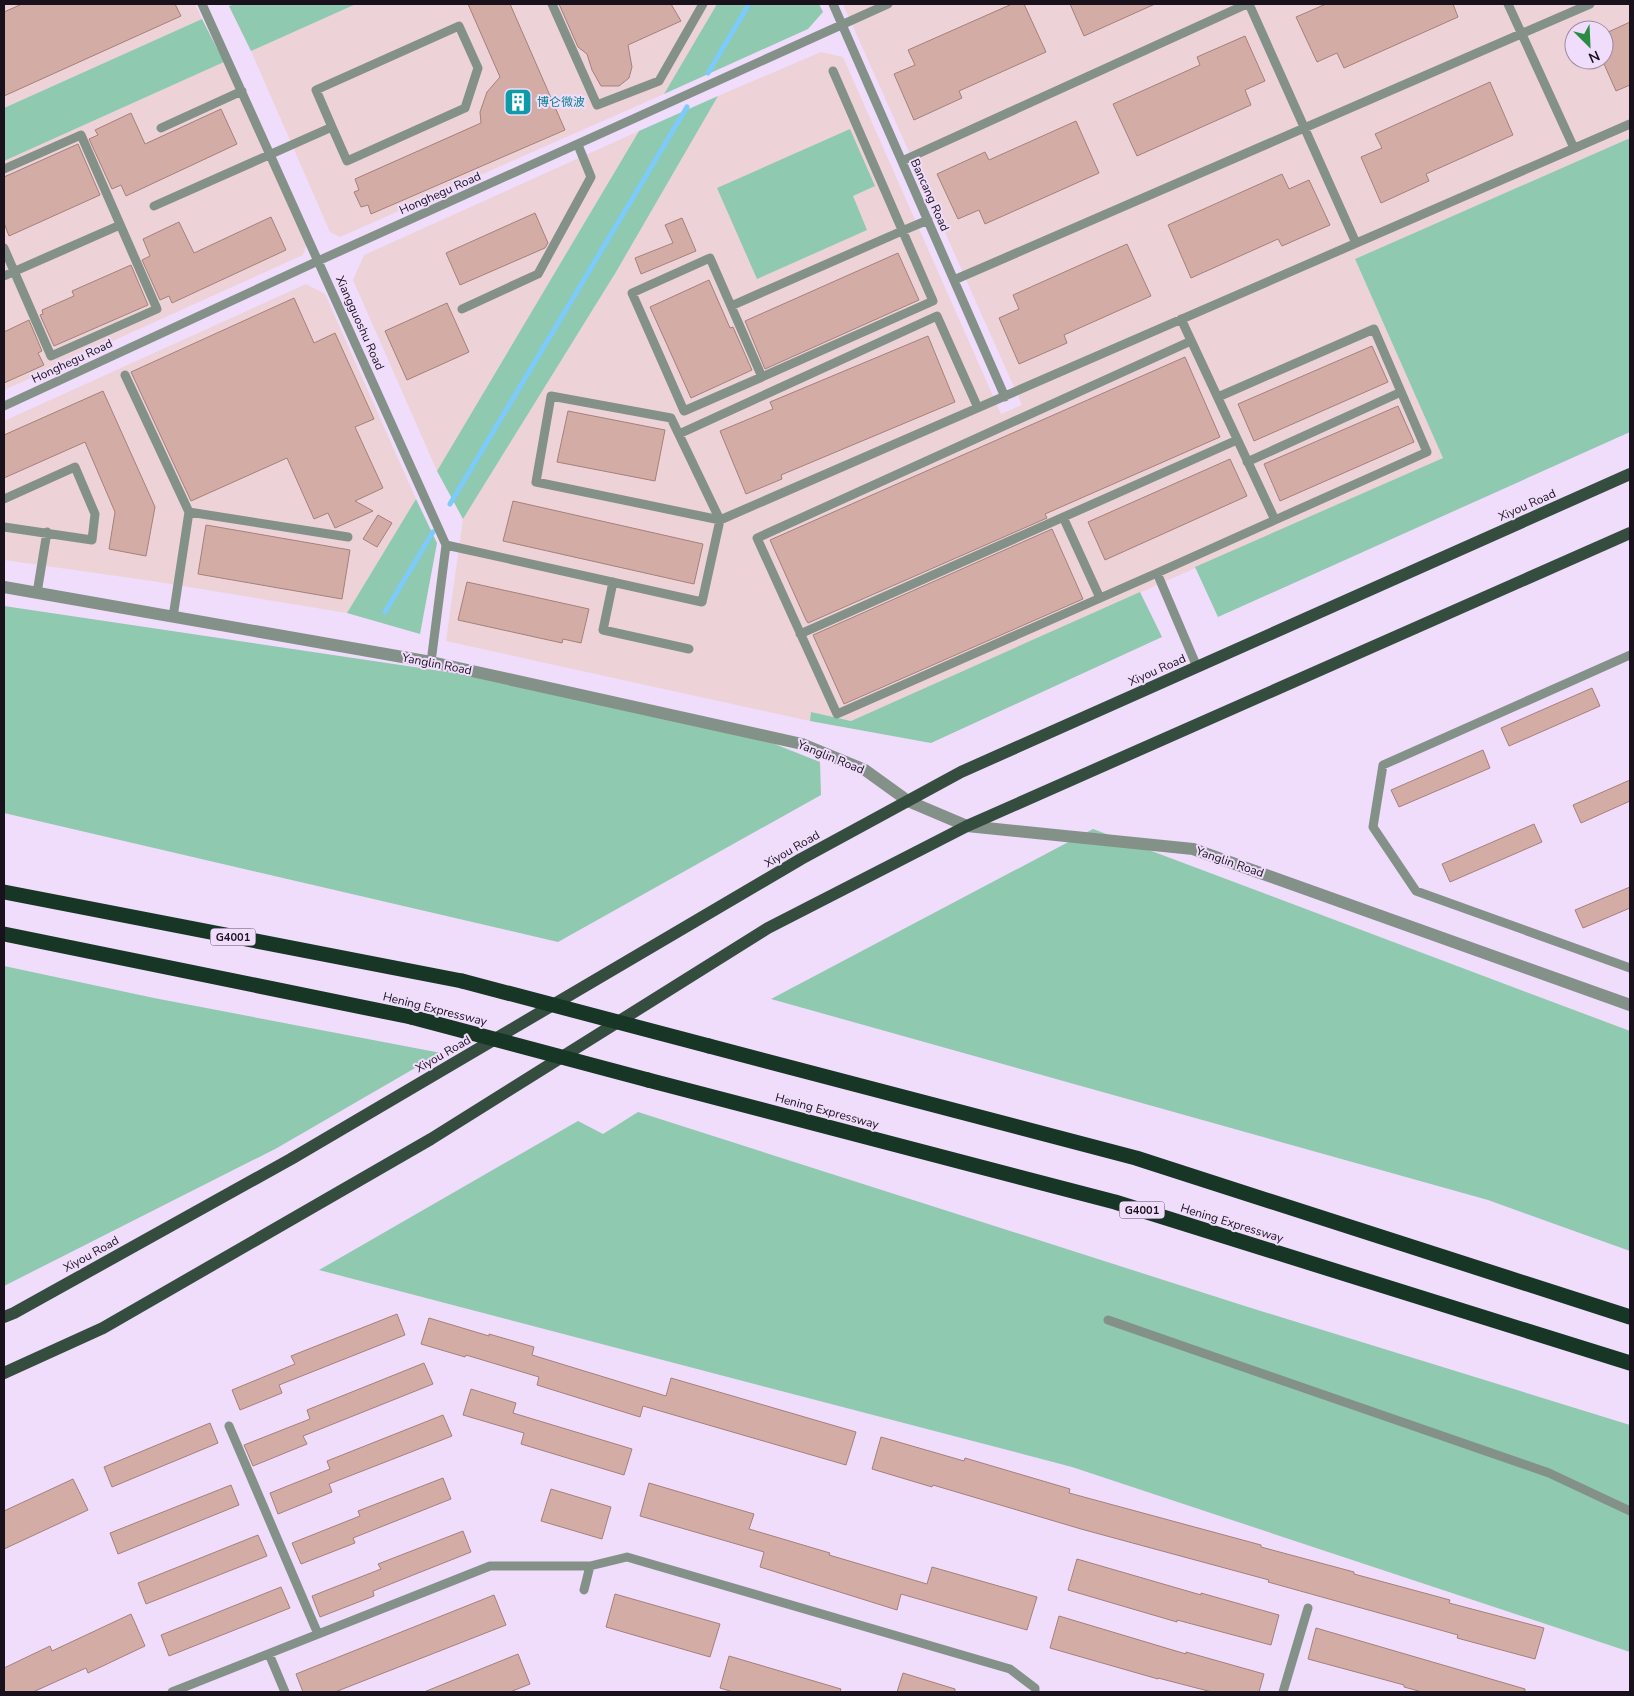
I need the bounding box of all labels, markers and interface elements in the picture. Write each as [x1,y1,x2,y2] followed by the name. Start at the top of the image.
[1564,20,1614,70] north arrow
[1585,46,1603,67] text: N
[503,87,533,117] building icon: 博仑微波
[537,94,585,110] place label: 博仑微波
[907,156,953,234] street label: Bancang Road
[397,168,483,218] street label: Honghegu Road
[332,273,388,373] street label: Xiangguoshu Road
[29,335,115,387] street label: Honghegu Road
[1496,485,1558,525] street label: Xiyou Road
[400,649,473,679] street label: Yanglin Road
[1126,650,1188,690] street label: Xiyou Road
[794,736,867,778] street label: Yanglin Road
[762,827,822,871] street label: Xiyou Road
[1193,843,1266,881] street label: Yanglin Road
[210,929,256,946] road number: G4001
[381,988,490,1030] street label: Hening Expressway
[413,1032,473,1076] street label: Xiyou Road
[773,1089,881,1133] street label: Hening Expressway
[1179,1200,1286,1247] street label: Hening Expressway
[1120,1202,1164,1218] road number: G4001
[60,1232,122,1276] street label: Xiyou Road

